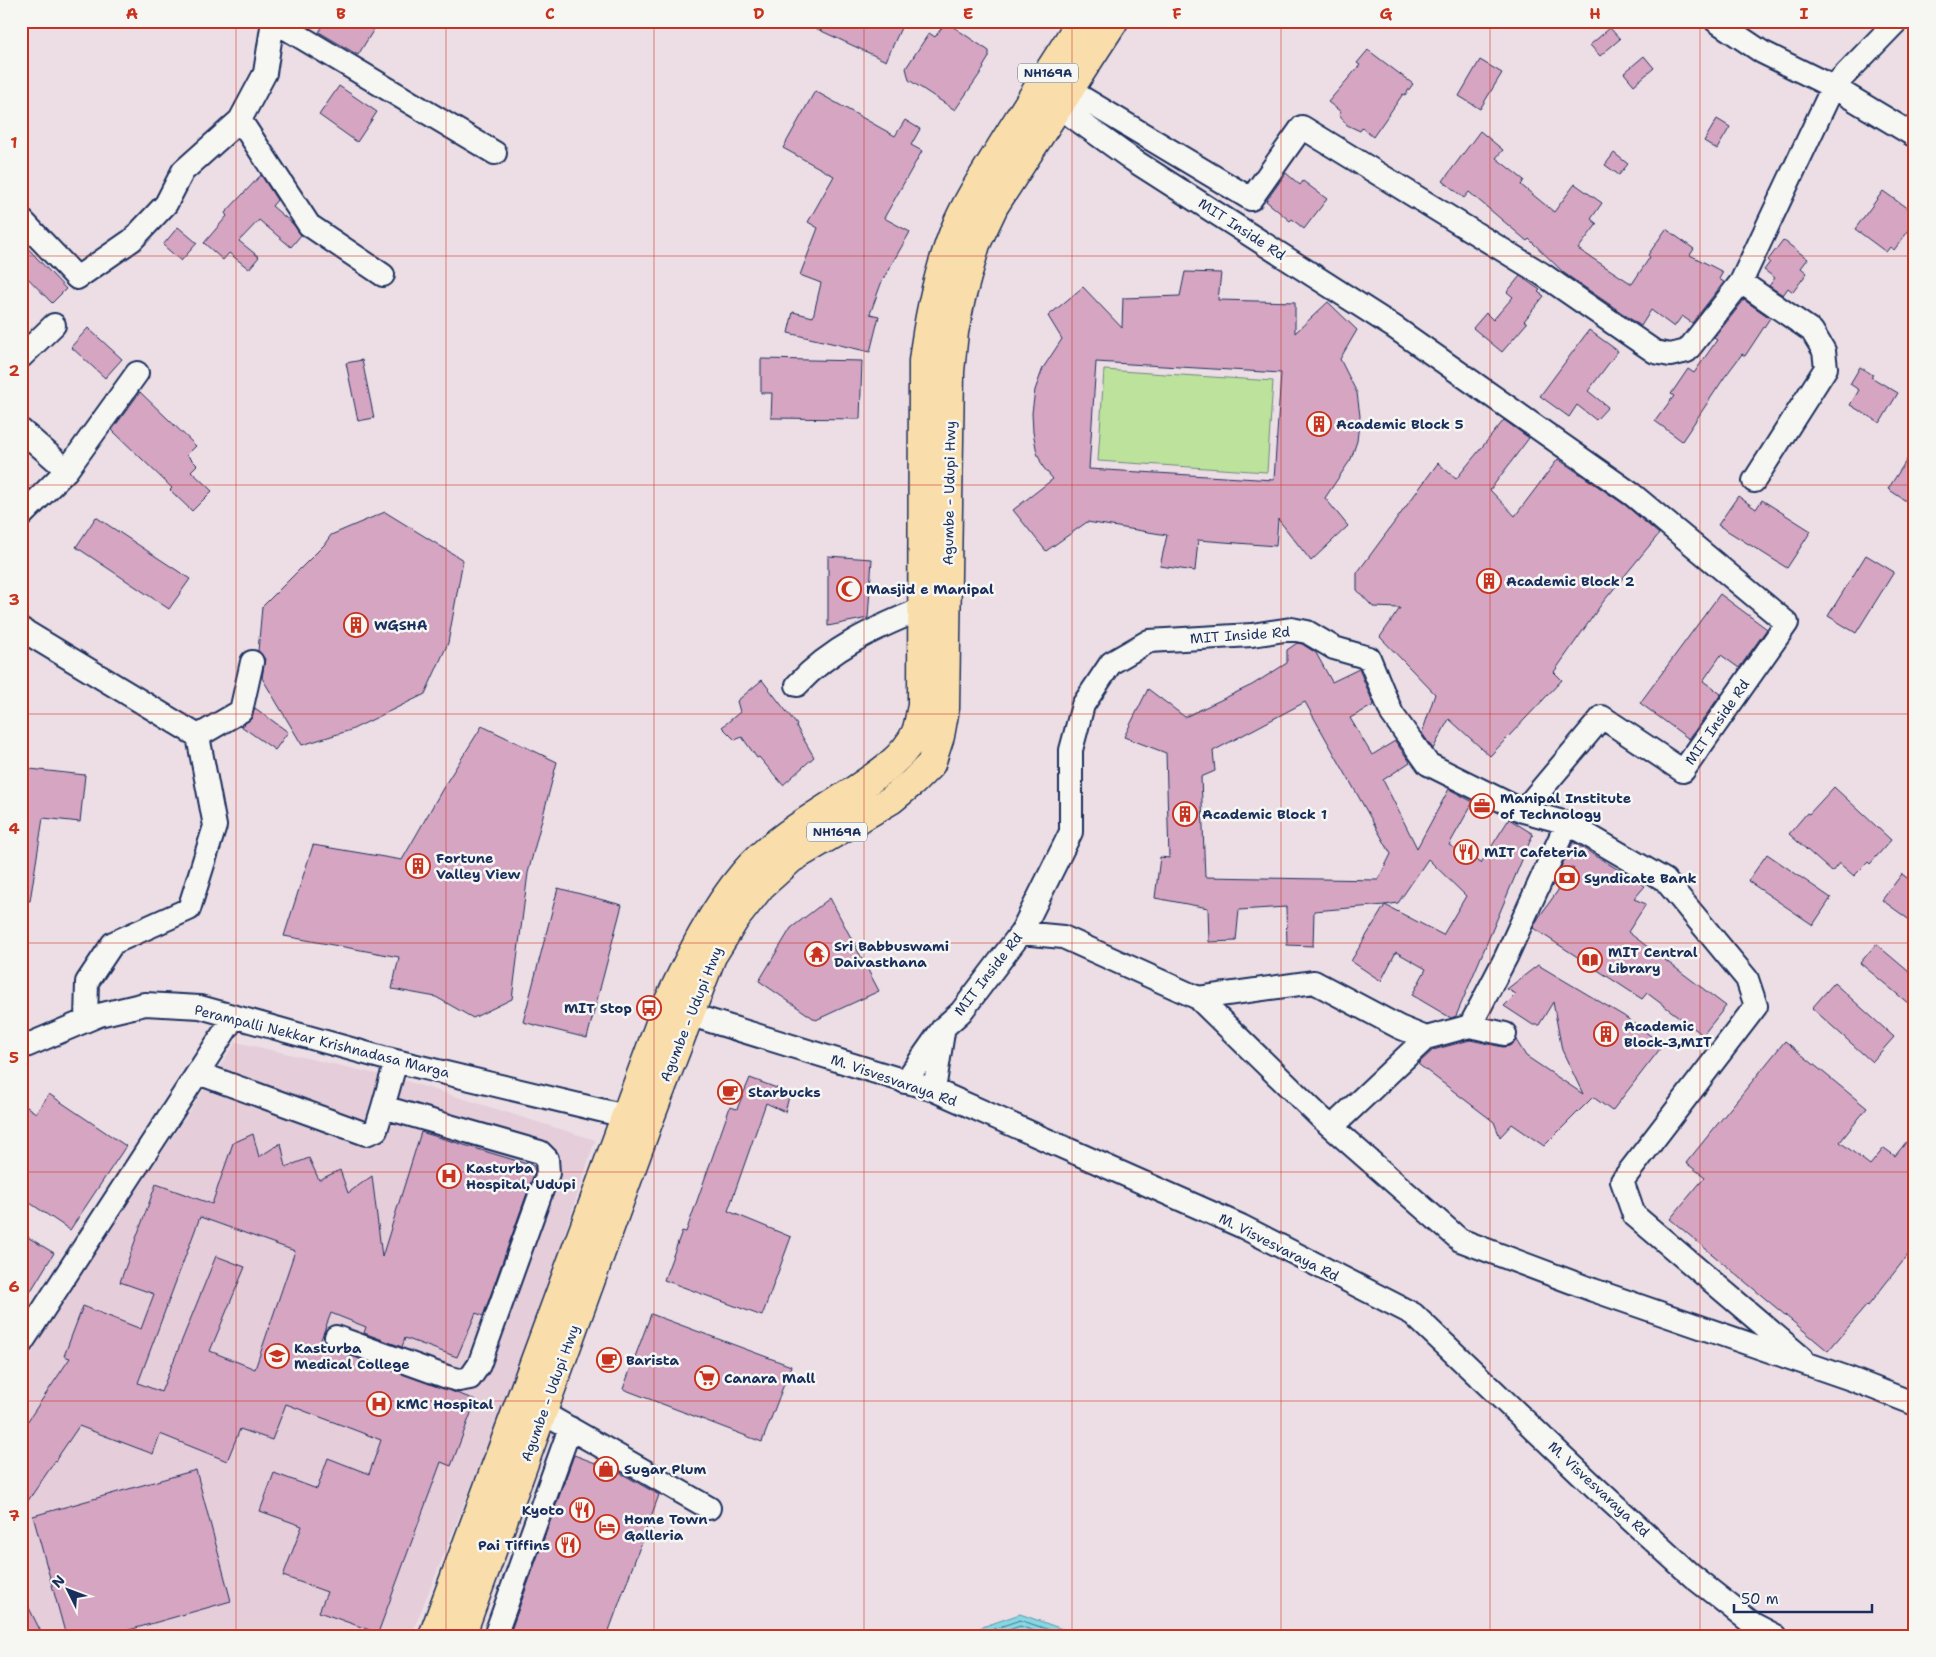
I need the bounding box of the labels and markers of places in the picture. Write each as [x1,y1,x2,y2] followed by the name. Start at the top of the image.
[1306,411,1332,437] building icon: Academic Block 5
[1336,415,1464,433] place label: Academic Block 5
[1476,568,1502,594] building icon: Academic Block 2
[1506,572,1635,590] place label: Academic Block 2
[836,576,862,602] mosque icon: Masjid e Manipal
[866,580,994,598] place label: Masjid e Manipal
[343,612,369,638] building icon: WGSHA
[374,616,428,634] place label: WGSHA
[1500,789,1631,823] place label: Manipal Institute of Technology
[1469,793,1495,819] office icon: Manipal Institute of Technology
[1172,801,1198,827] building icon: Academic Block 1
[1202,805,1327,823] place label: Academic Block 1
[1453,839,1479,865] restaurant icon: MIT Cafeteria
[1484,843,1588,861] place label: MIT Cafeteria
[436,849,521,883] place label: Fortune Valley View
[405,853,431,879] building icon: Fortune Valley View
[1554,865,1580,891] bank icon: Syndicate Bank
[1584,869,1697,887] place label: Syndicate Bank
[834,937,949,971] place label: Sri Babbuswami Daivasthana
[804,941,830,967] temple icon: Sri Babbuswami Daivasthana
[1608,943,1698,977] place label: MIT Central Library
[1577,947,1603,973] library icon: MIT Central Library
[636,995,662,1021] bus stop icon: MIT Stop
[564,999,632,1017] place label: MIT Stop
[1624,1017,1712,1051] place label: Academic Block-3,MIT
[1593,1021,1619,1047] building icon: Academic Block-3,MIT
[717,1079,743,1105] cafe icon: Starbucks
[748,1083,821,1101] place label: Starbucks
[466,1159,576,1193] place label: Kasturba Hospital, Udupi
[436,1163,462,1189] hospital icon: Kasturba Hospital, Udupi
[294,1339,410,1373] place label: Kasturba Medical College
[264,1343,290,1369] school or university icon: Kasturba Medical College
[596,1347,622,1373] cafe icon: Barista
[626,1351,679,1369] place label: Barista
[694,1365,720,1391] supermarket icon: Canara Mall
[724,1369,816,1387] place label: Canara Mall
[366,1391,392,1417] hospital icon: KMC Hospital
[396,1395,494,1413] place label: KMC Hospital
[593,1456,619,1482] shop icon: Sugar Plum
[624,1460,707,1478] place label: Sugar Plum
[569,1497,595,1523] restaurant icon: Kyoto
[522,1501,564,1519] place label: Kyoto
[624,1510,708,1544] place label: Home Town Galleria
[594,1514,620,1540] hotel icon: Home Town Galleria
[555,1532,581,1558] restaurant icon: Pai Tiffins
[478,1536,550,1554] place label: Pai Tiffins

